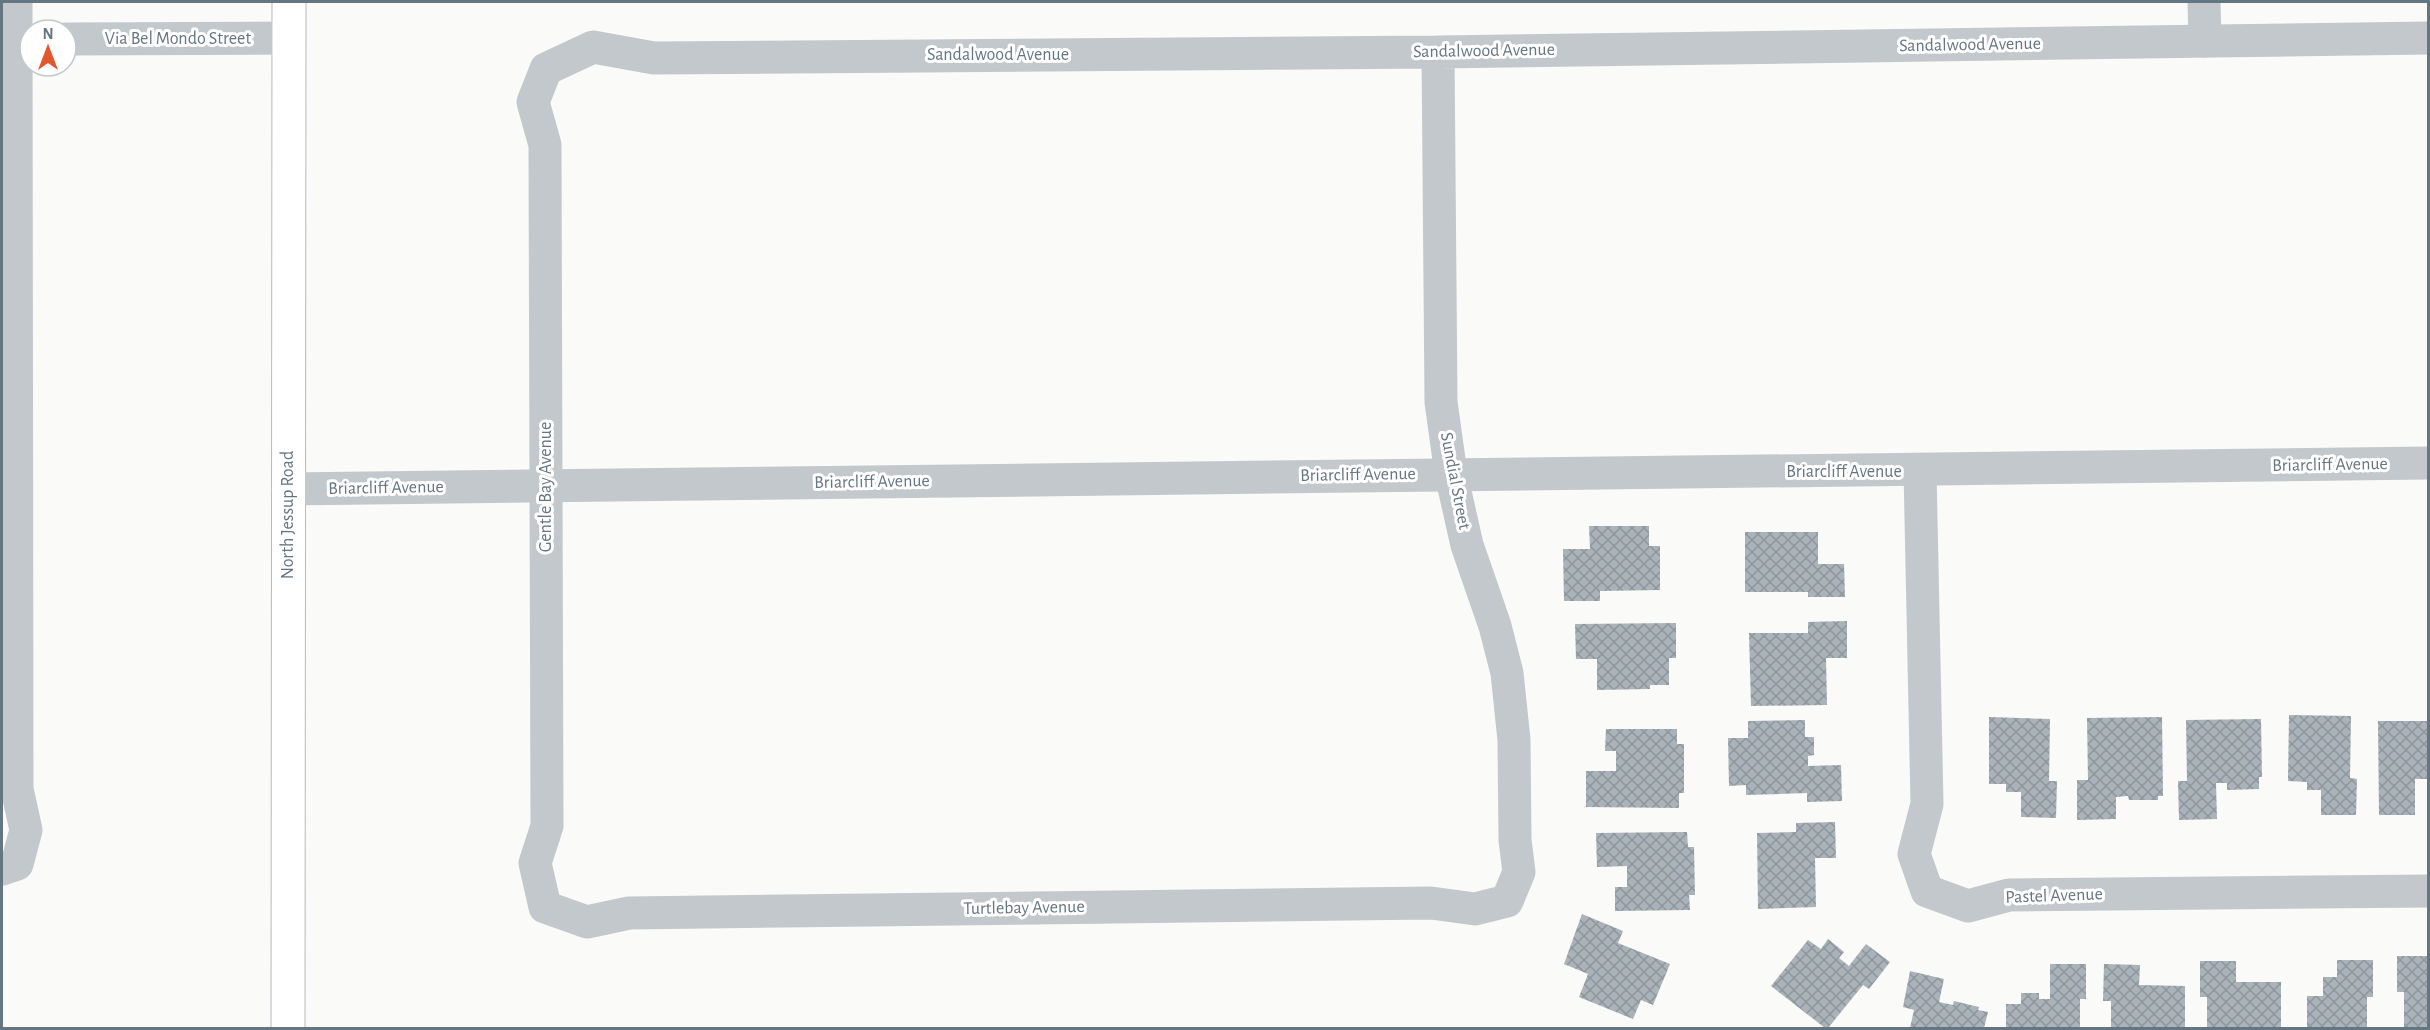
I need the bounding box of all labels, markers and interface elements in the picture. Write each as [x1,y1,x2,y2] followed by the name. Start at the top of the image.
[18,18,78,78] north arrow
[42,26,54,42] text: N
[105,30,251,48] street label: Via Bel Mondo Street
[1899,35,2041,55] street label: Sandalwood Avenue
[1413,41,1555,61] street label: Sandalwood Avenue
[927,46,1069,64] street label: Sandalwood Avenue
[537,422,555,552] street label: Gentle Bay Avenue
[1437,431,1473,531] street label: Sundial Street
[279,451,297,579] street label: North Jessup Road
[2272,455,2388,475] street label: Briarcliff Avenue
[1786,463,1902,481] street label: Briarcliff Avenue
[1300,465,1416,485] street label: Briarcliff Avenue
[814,472,930,492] street label: Briarcliff Avenue
[328,478,444,498] street label: Briarcliff Avenue
[2005,885,2103,907] street label: Pastel Avenue
[963,898,1085,918] street label: Turtlebay Avenue

